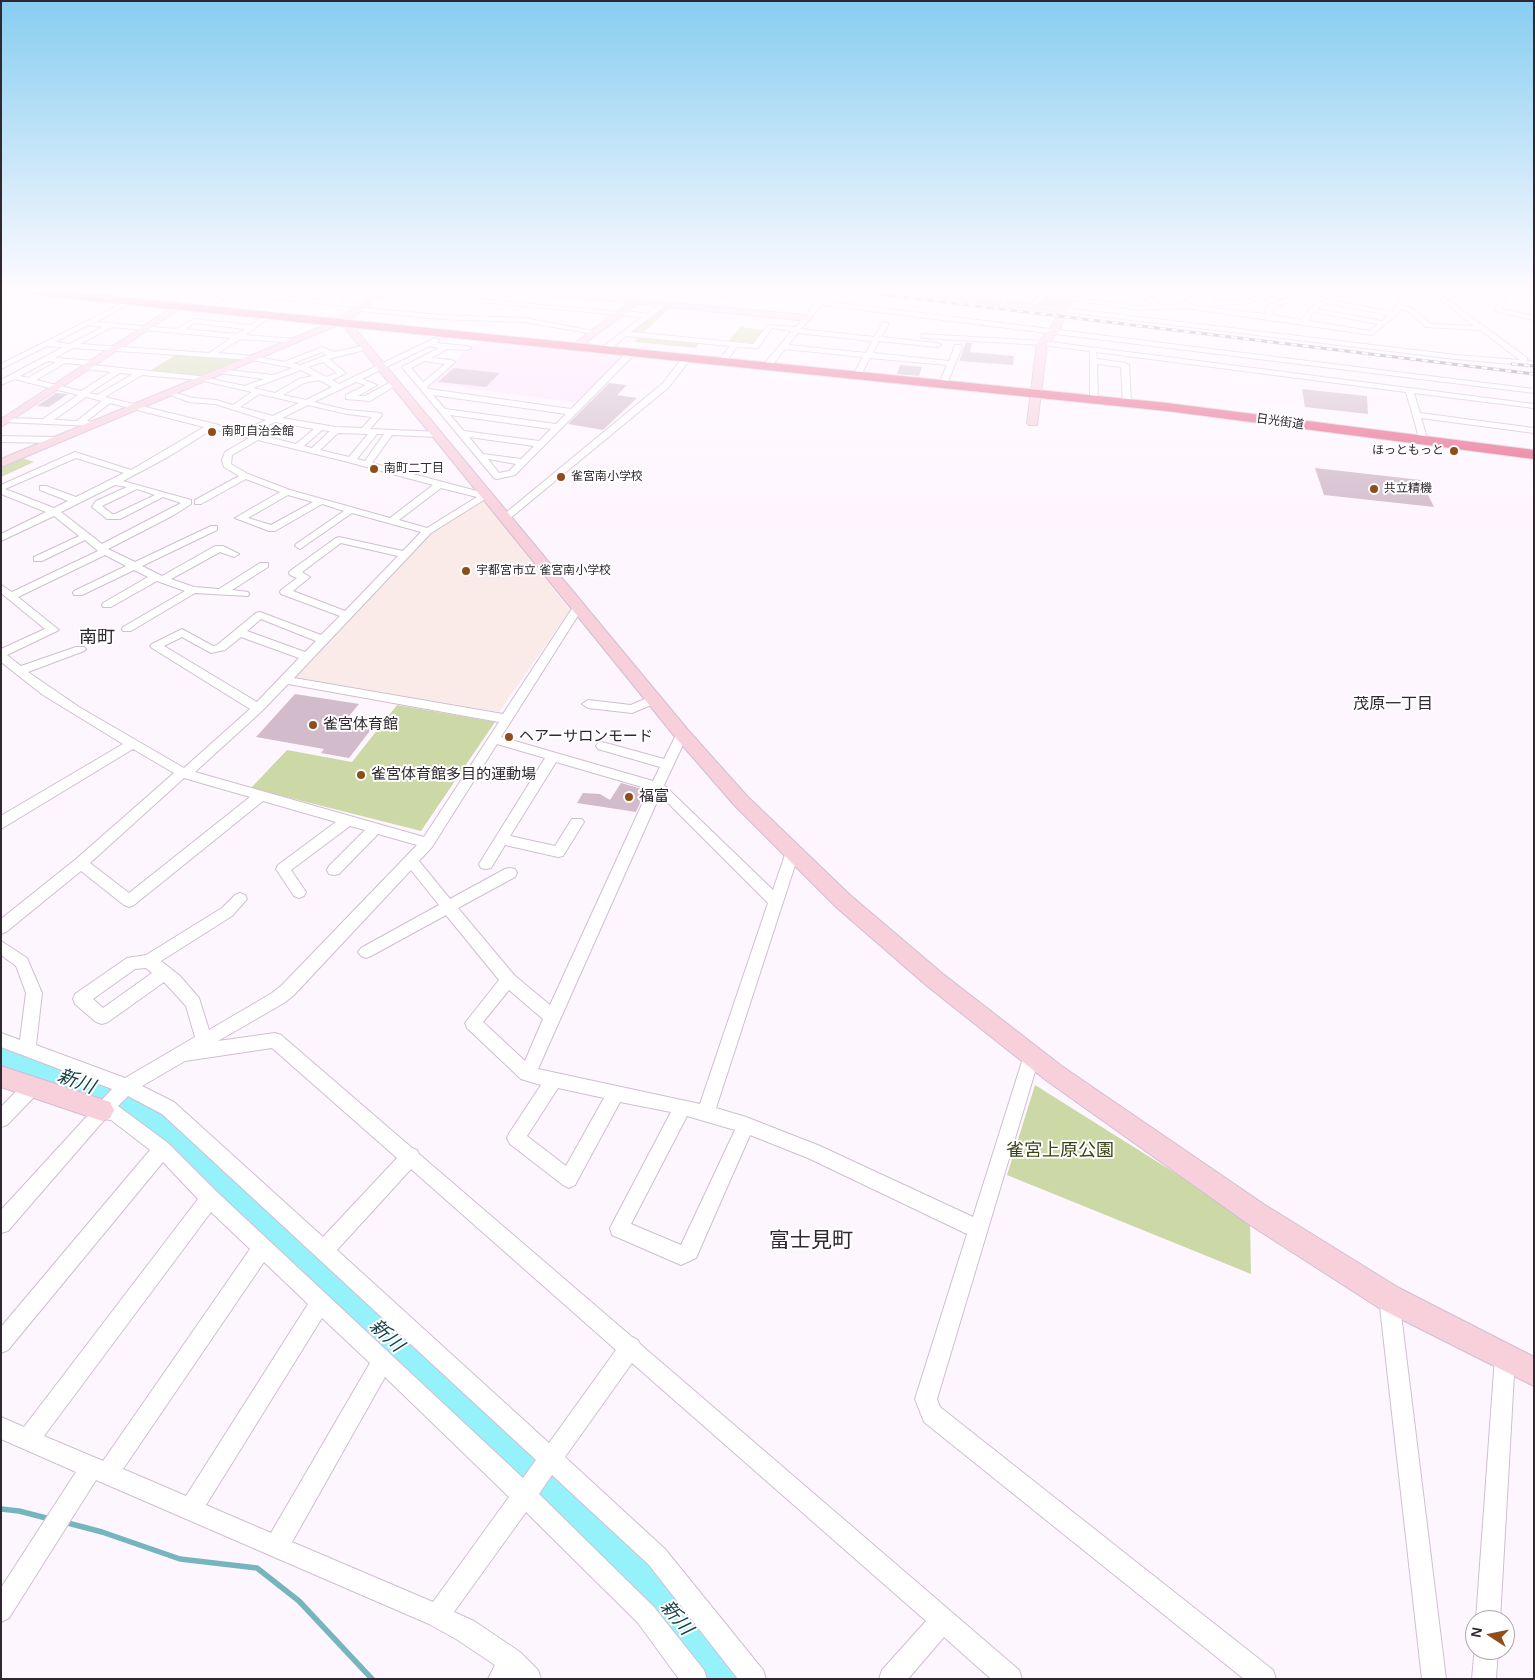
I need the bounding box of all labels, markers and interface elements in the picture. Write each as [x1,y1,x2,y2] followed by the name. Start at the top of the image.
[1255,412,1305,432] street label: 日光街道
[222,425,294,439] place label: 南町自治会館
[206,426,218,438] marker: 南町自治会館
[1372,444,1444,458] place label: ほっともっと
[1448,445,1460,457] marker: ほっともっと
[384,462,444,476] place label: 南町二丁目
[368,463,380,475] marker: 南町二丁目
[571,470,643,484] place label: 雀宮南小学校
[555,471,567,483] marker: 雀宮南小学校
[1384,482,1432,496] place label: 共立精機
[1368,483,1380,495] marker: 共立精機
[476,564,611,578] place label: 宇都宮市立 雀宮南小学校
[460,565,472,577] marker: 宇都宮市立 雀宮南小学校
[79,627,115,649] district label: 南町
[1353,695,1433,715] district label: 茂原一丁目
[323,716,398,734] place label: 雀宮体育館
[307,719,319,731] marker: 雀宮体育館
[519,728,653,746] place label: ヘアーサロンモード
[503,731,515,743] marker: ヘアーサロンモード
[371,766,536,784] place label: 雀宮体育館多目的運動場
[355,769,367,781] marker: 雀宮体育館多目的運動場
[639,788,669,806] place label: 福富
[623,791,635,803] marker: 福富
[54,1065,98,1099] water label: 新川
[1006,1140,1114,1162] park label: 雀宮上原公園
[769,1228,853,1254] district label: 富士見町
[364,1315,408,1357] water label: 新川
[655,1596,697,1640] water label: 新川
[1465,1610,1515,1660] north arrow
[1467,1626,1485,1639] text: N

